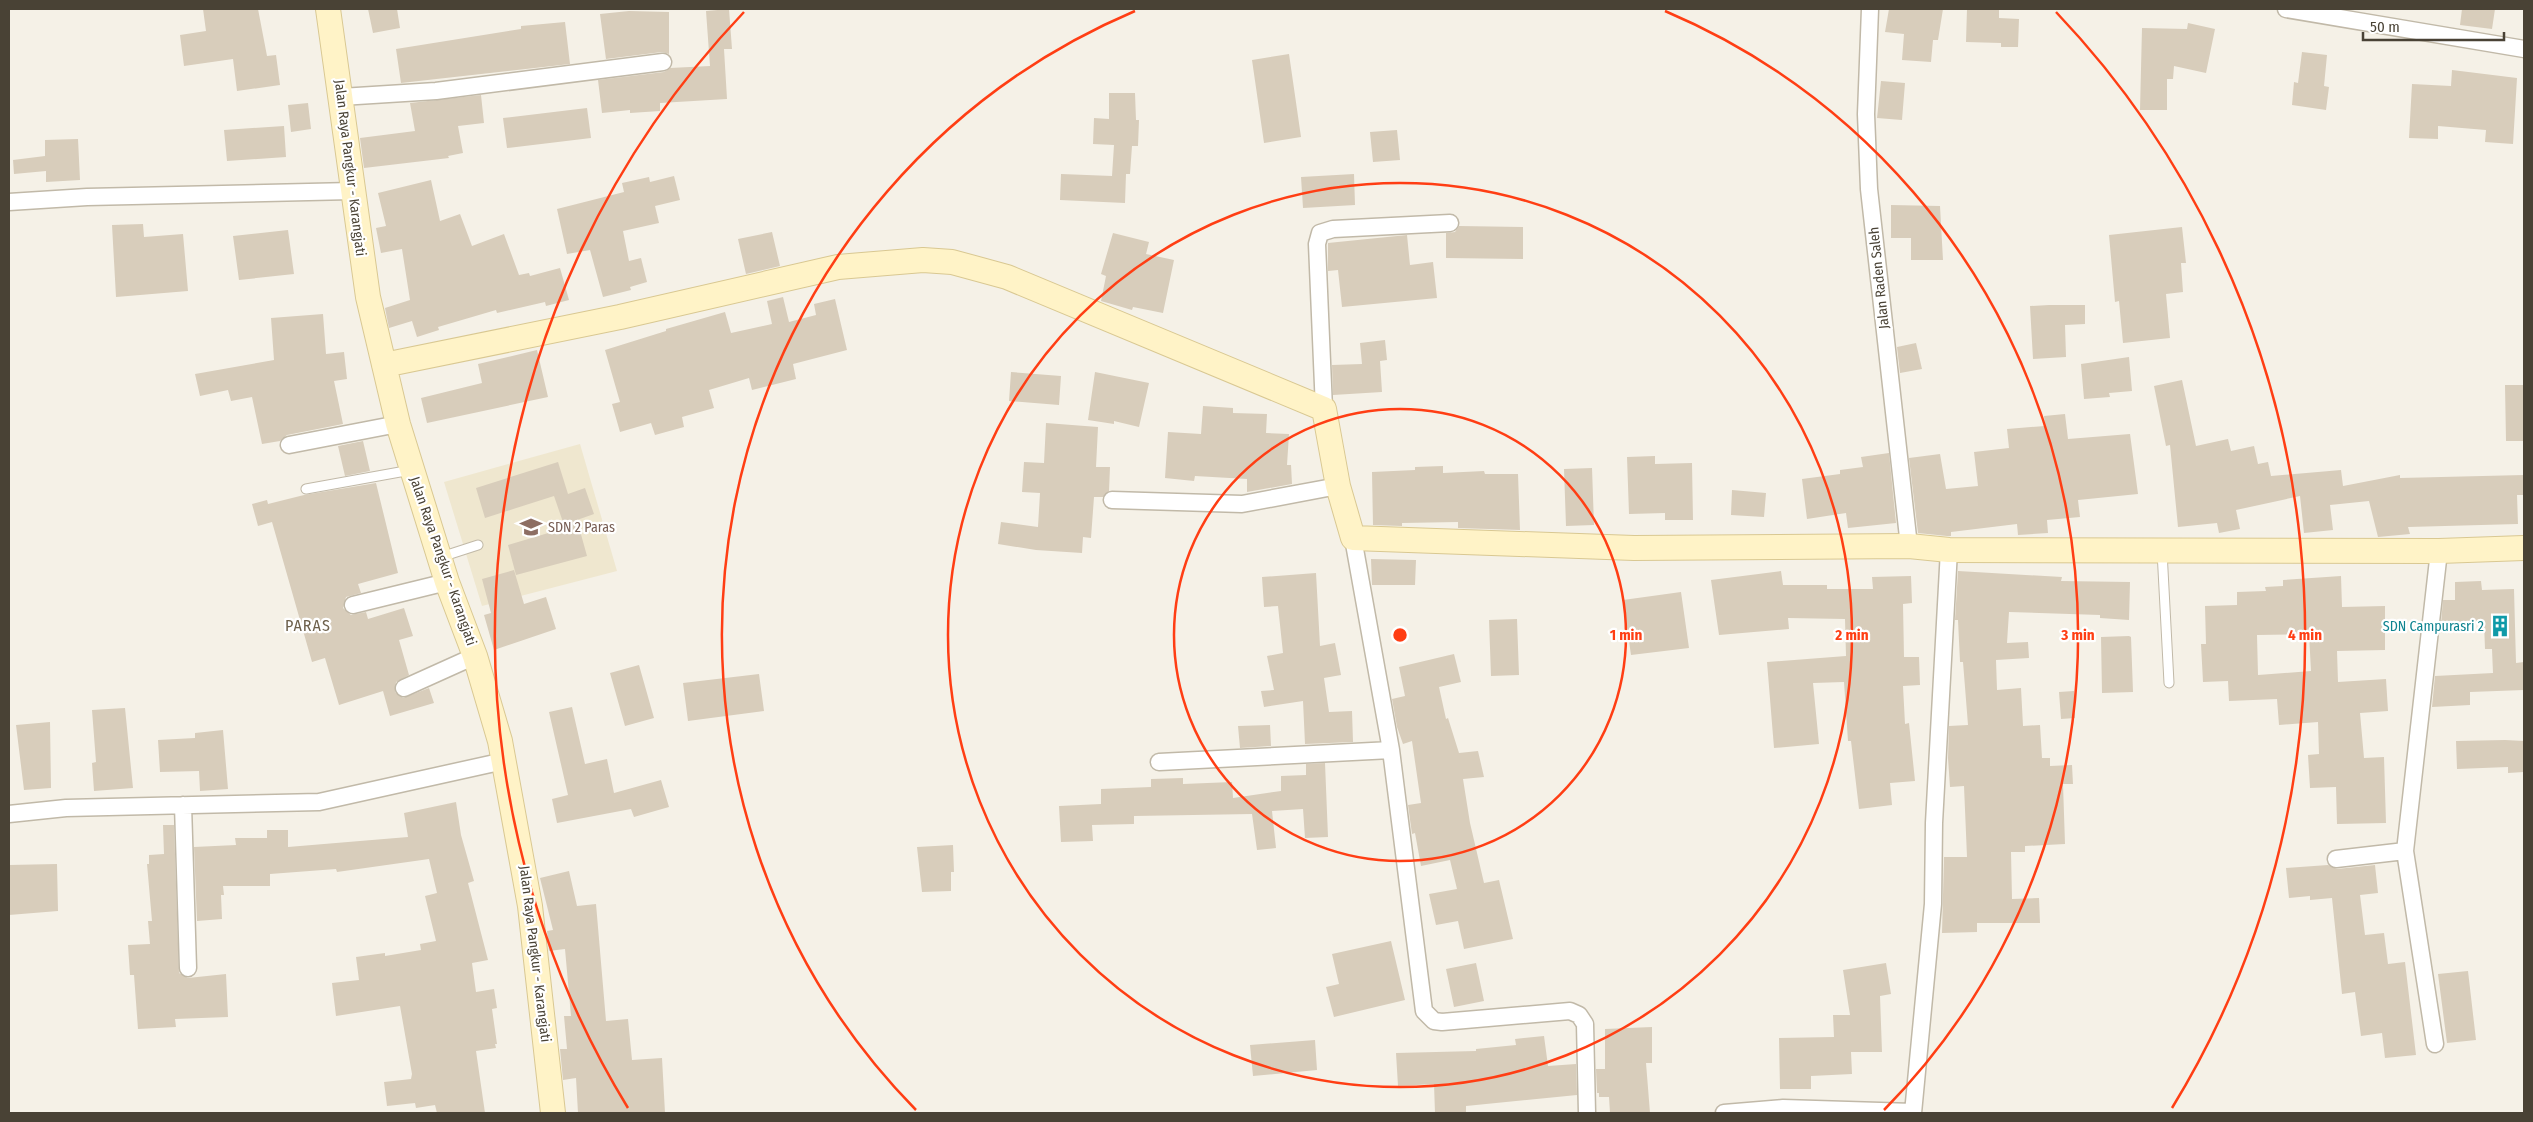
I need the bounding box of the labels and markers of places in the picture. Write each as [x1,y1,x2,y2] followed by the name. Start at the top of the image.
[518,514,544,540] school or university icon: SDN 2 Paras
[548,519,615,536] place label: SDN 2 Paras
[2487,613,2513,639] building icon: SDN Campurasri 2
[2383,618,2484,635] place label: SDN Campurasri 2
[1391,626,1409,644] centre of rings

